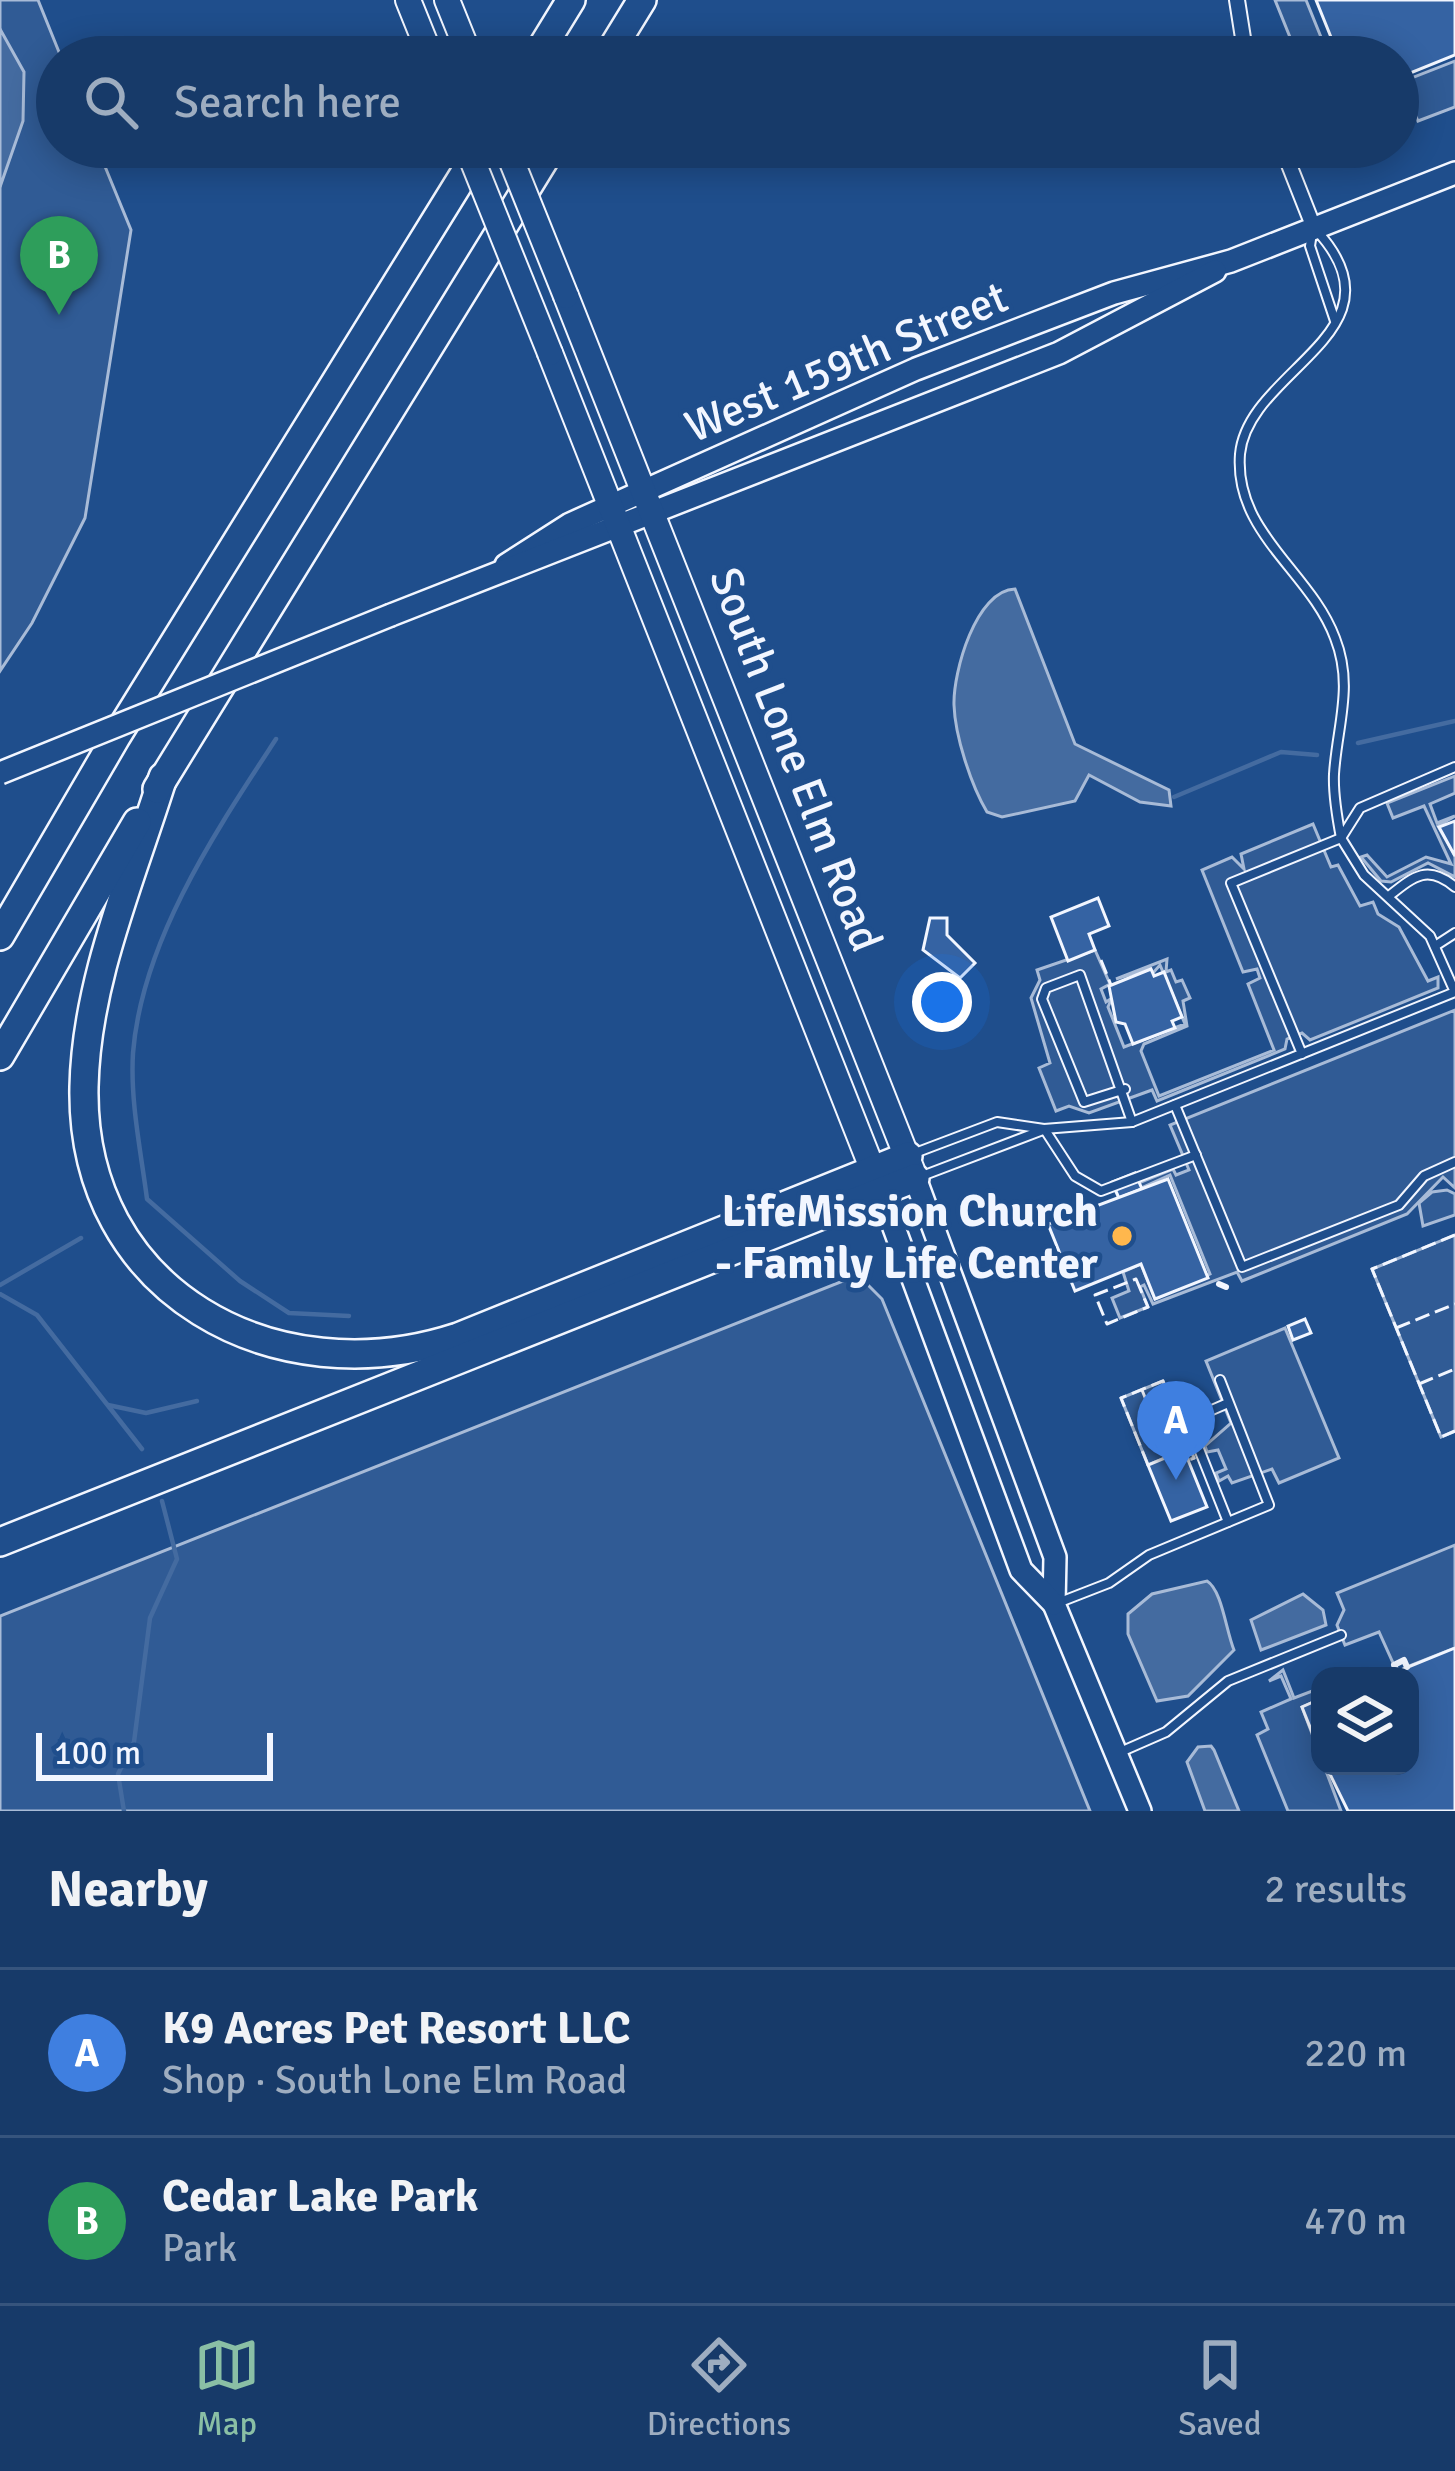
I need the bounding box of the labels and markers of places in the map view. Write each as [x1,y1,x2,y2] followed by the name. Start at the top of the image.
[20,216,98,315] pin: B
[715,1184,1098,1291] place label: LifeMission Church - Family Life Center
[1109,1223,1135,1249] marker: LifeMission Church - Family Life Center
[1137,1381,1215,1480] pin: A

